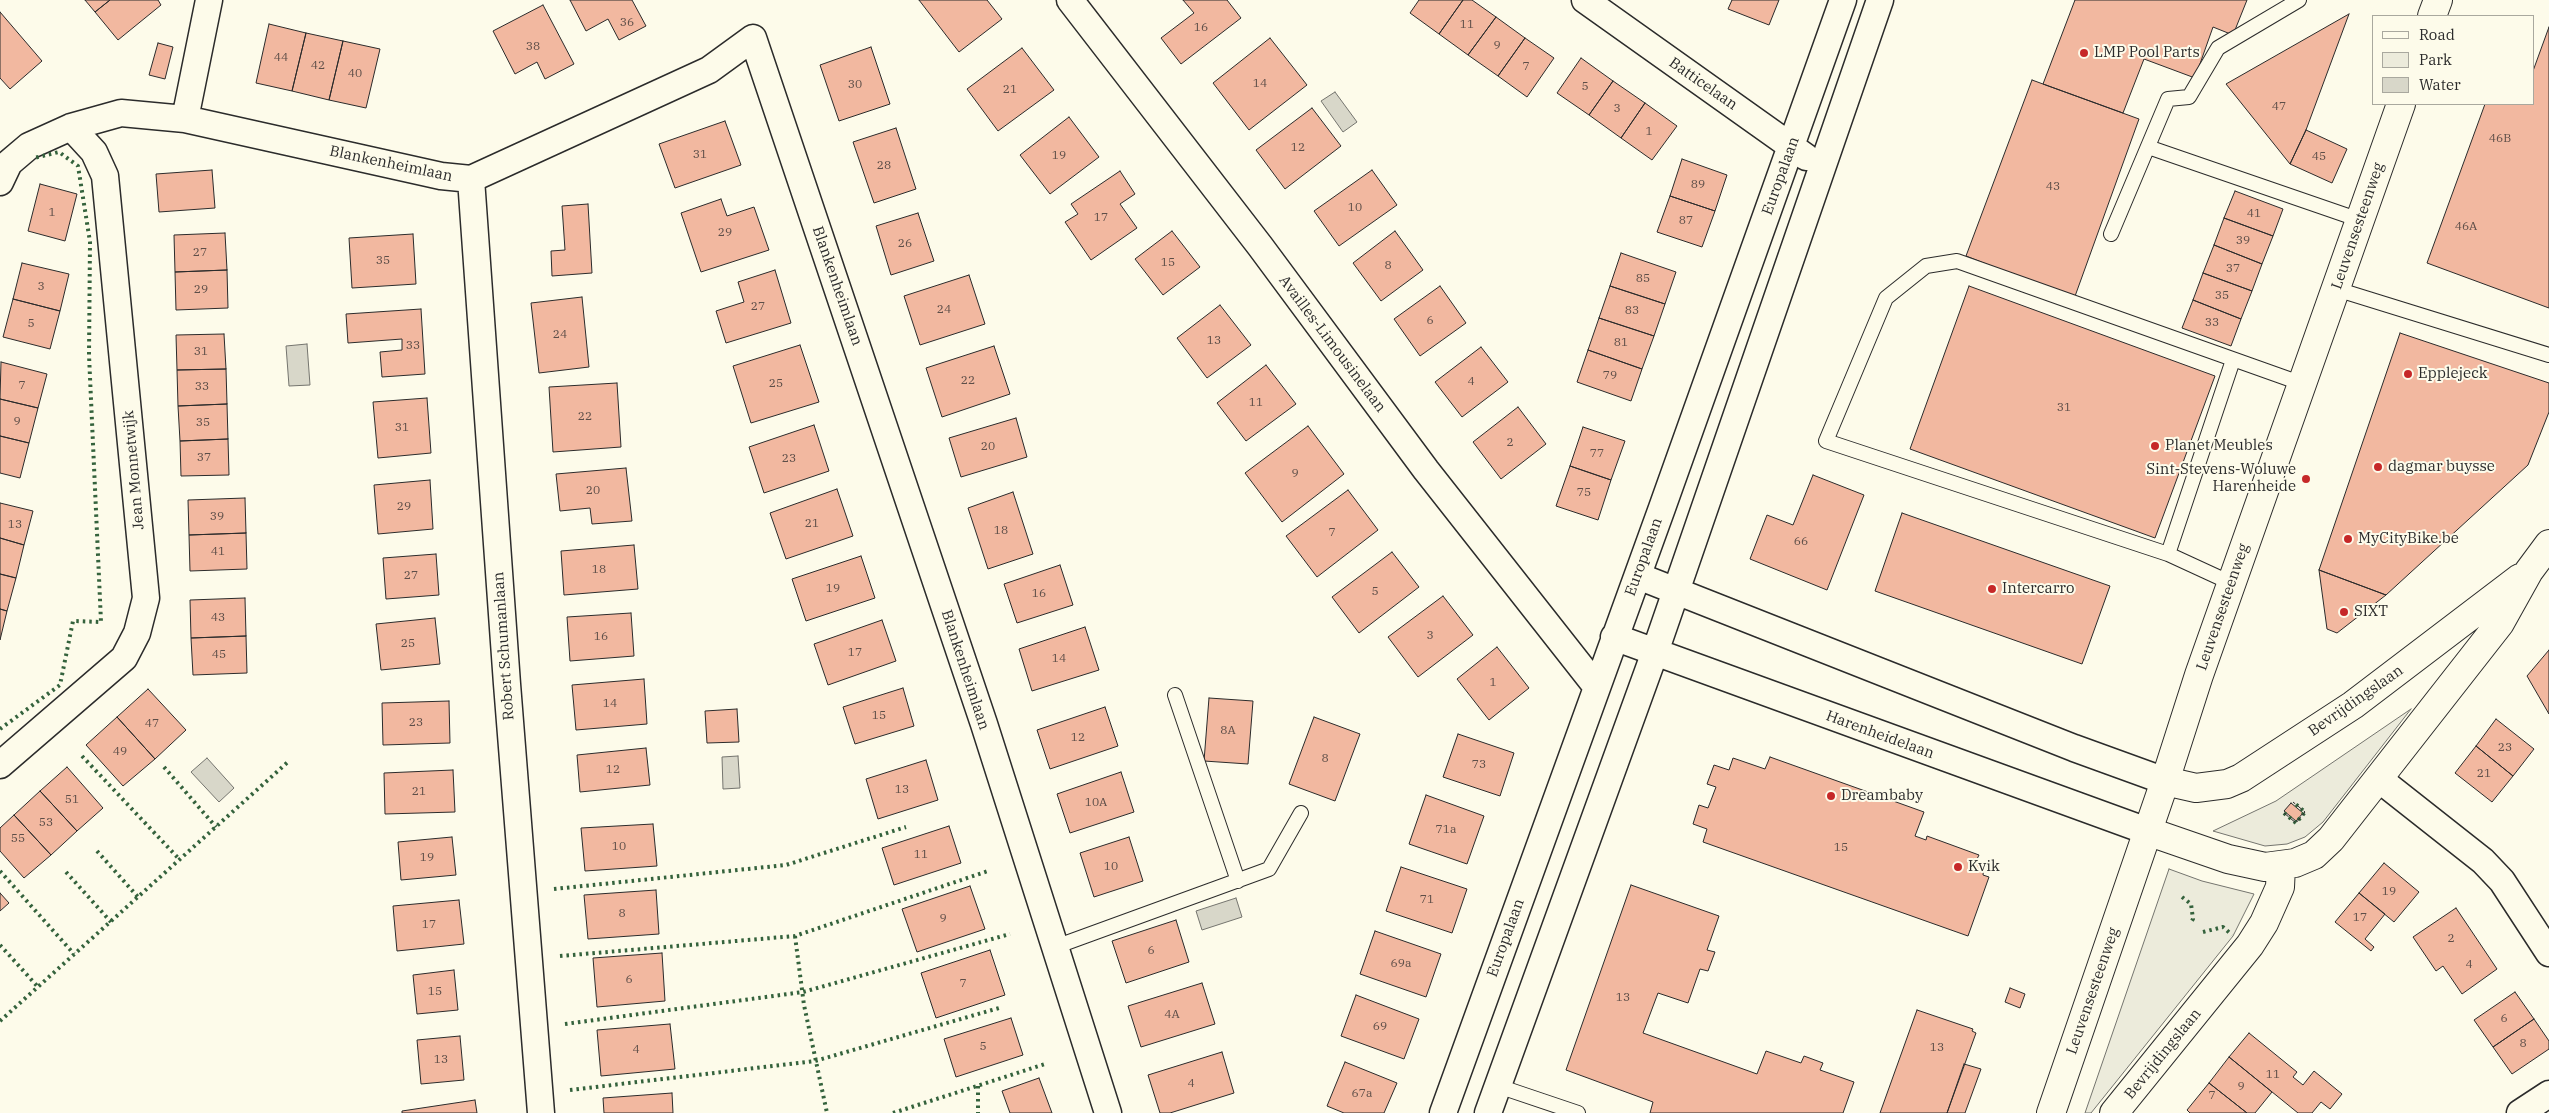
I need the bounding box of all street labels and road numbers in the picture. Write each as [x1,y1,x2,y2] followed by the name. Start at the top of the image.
[1665,54,1741,114] street label: Batticelaan
[1759,134,1803,218] street label: Europalaan
[328,142,454,186] street label: Blankenheimlaan
[2328,160,2388,292] street label: Leuvensesteenweg
[808,224,866,348] street label: Blankenheimlaan
[1275,272,1389,416] street label: Availles-Limousinelaan
[120,410,148,530] street label: Jean Monnetwijk
[1622,515,1666,599] street label: Europalaan
[2193,541,2253,673] street label: Leuvensesteenweg
[490,571,518,721] street label: Robert Schumanlaan
[937,608,993,732] street label: Blankenheimlaan
[2305,662,2407,740] street label: Bevrijdingslaan
[1823,707,1937,763] street label: Harenheidelaan
[1484,896,1528,980] street label: Europalaan
[2063,925,2123,1057] street label: Leuvensesteenweg
[2121,1005,2205,1103] street label: Bevrijdingslaan

